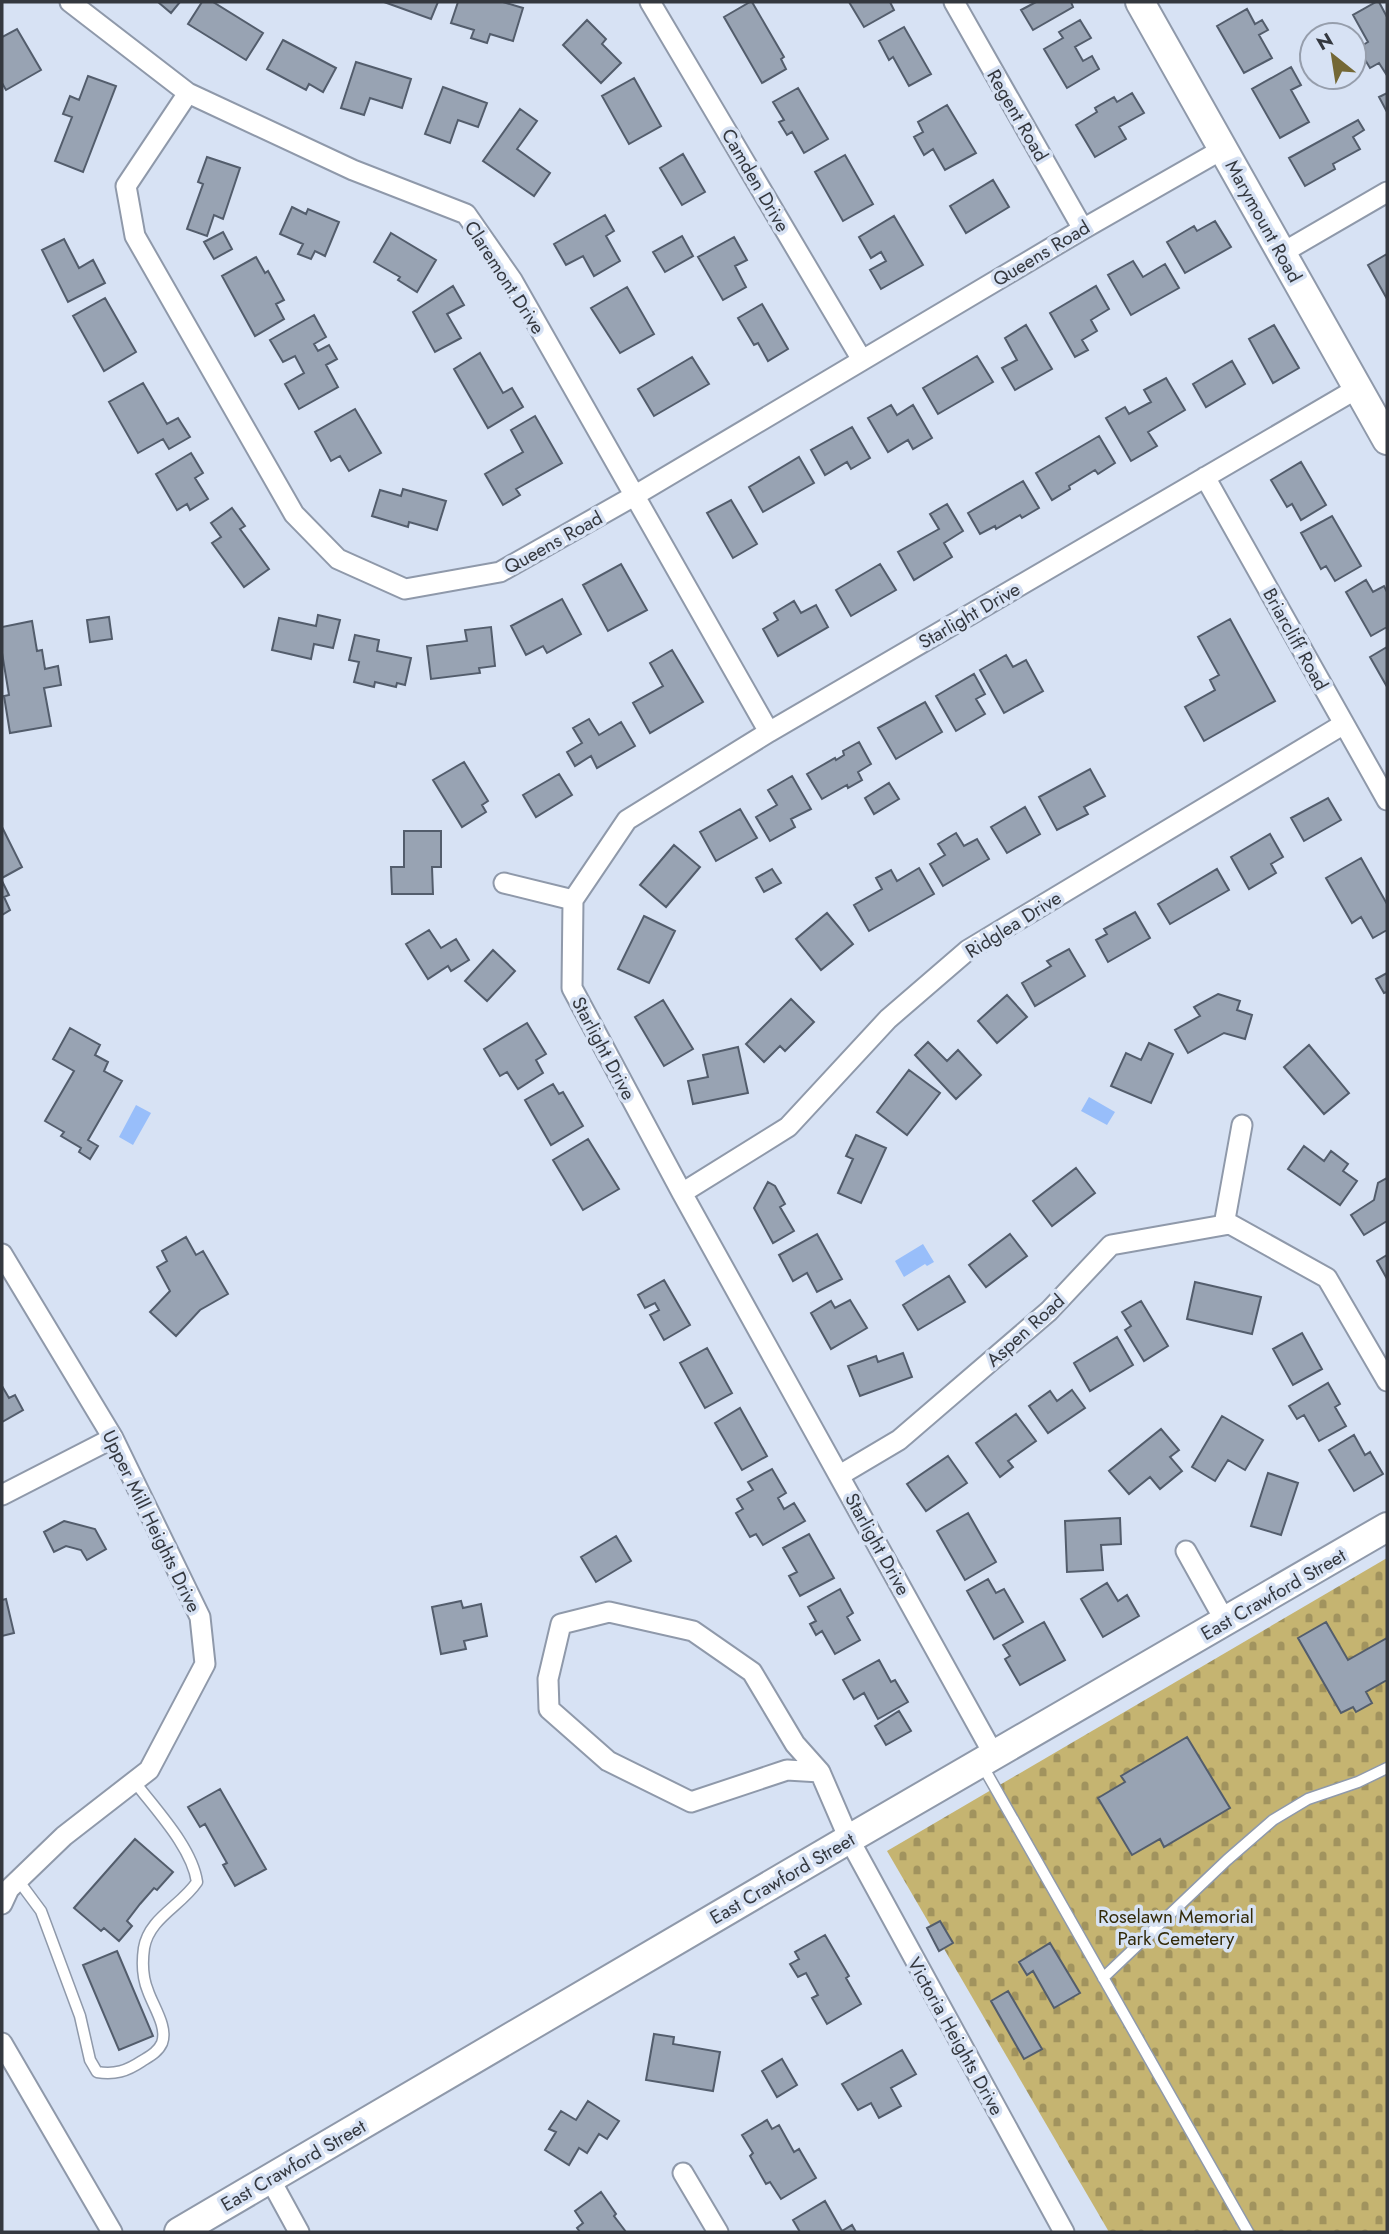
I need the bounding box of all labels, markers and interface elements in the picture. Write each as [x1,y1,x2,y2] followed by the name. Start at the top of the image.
[1298,21,1368,91] north arrow
[1311,26,1338,57] text: N
[980,64,1055,166] street label: Regent Road
[715,123,796,237] street label: Camden Drive
[1219,155,1308,287] street label: Marymount Road
[988,214,1095,293] street label: Queens Road
[458,215,551,339] street label: Claremont Drive
[499,504,607,581] street label: Queens Road
[913,575,1025,655] street label: Starlight Drive
[1256,583,1335,695] street label: Briarcliff Road
[960,884,1067,965] street label: Ridglea Drive
[565,992,642,1105] street label: Starlight Drive
[980,1288,1071,1373] street label: Aspen Road
[96,1426,208,1617] street label: Upper Mill Heights Drive
[838,1488,917,1600] street label: Starlight Drive
[1196,1542,1351,1647] street label: East Crawford Street
[705,1826,860,1931] street label: East Crawford Street
[1098,1903,1254,1952] park label: Roselawn Memorial Park Cemetery
[901,1952,1010,2120] street label: Victoria Heights Drive
[216,2113,371,2218] street label: East Crawford Street

